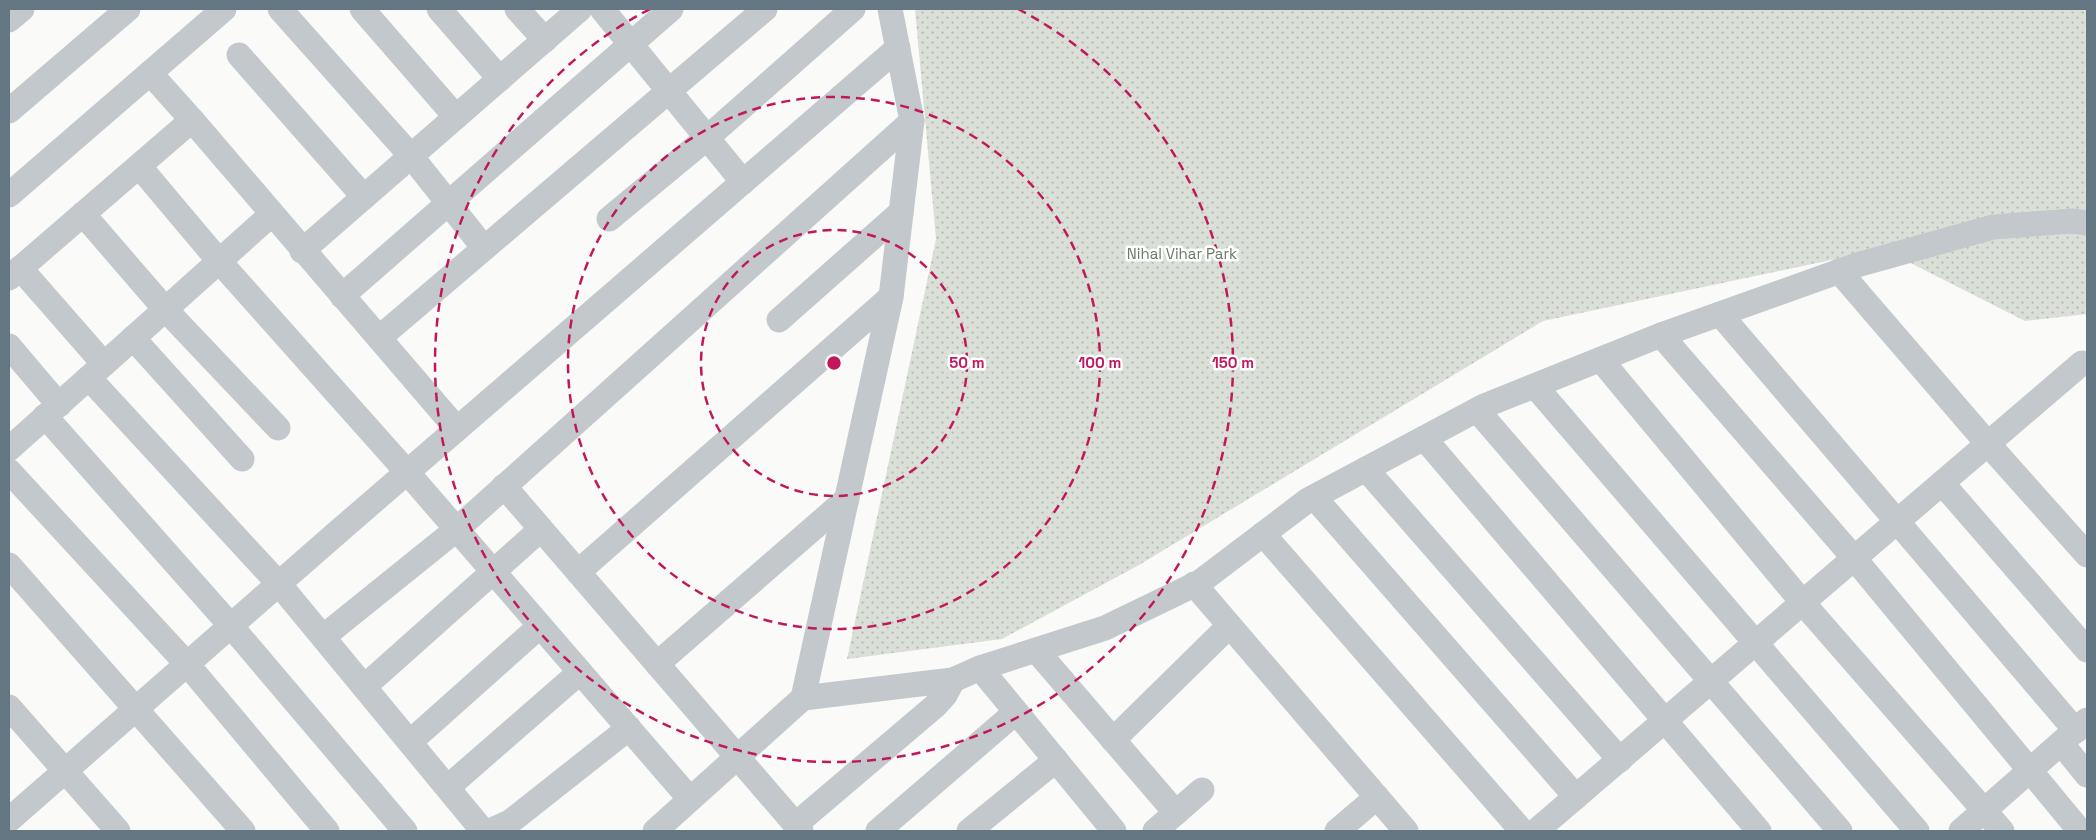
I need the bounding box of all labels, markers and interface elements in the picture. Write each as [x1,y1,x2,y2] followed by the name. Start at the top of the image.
[1127,244,1237,263] park label: Nihal Vihar Park
[949,353,985,372] text: 50 m
[1079,353,1121,372] text: 100 m
[1212,353,1254,372] text: 150 m
[825,354,843,372] centre of rings

